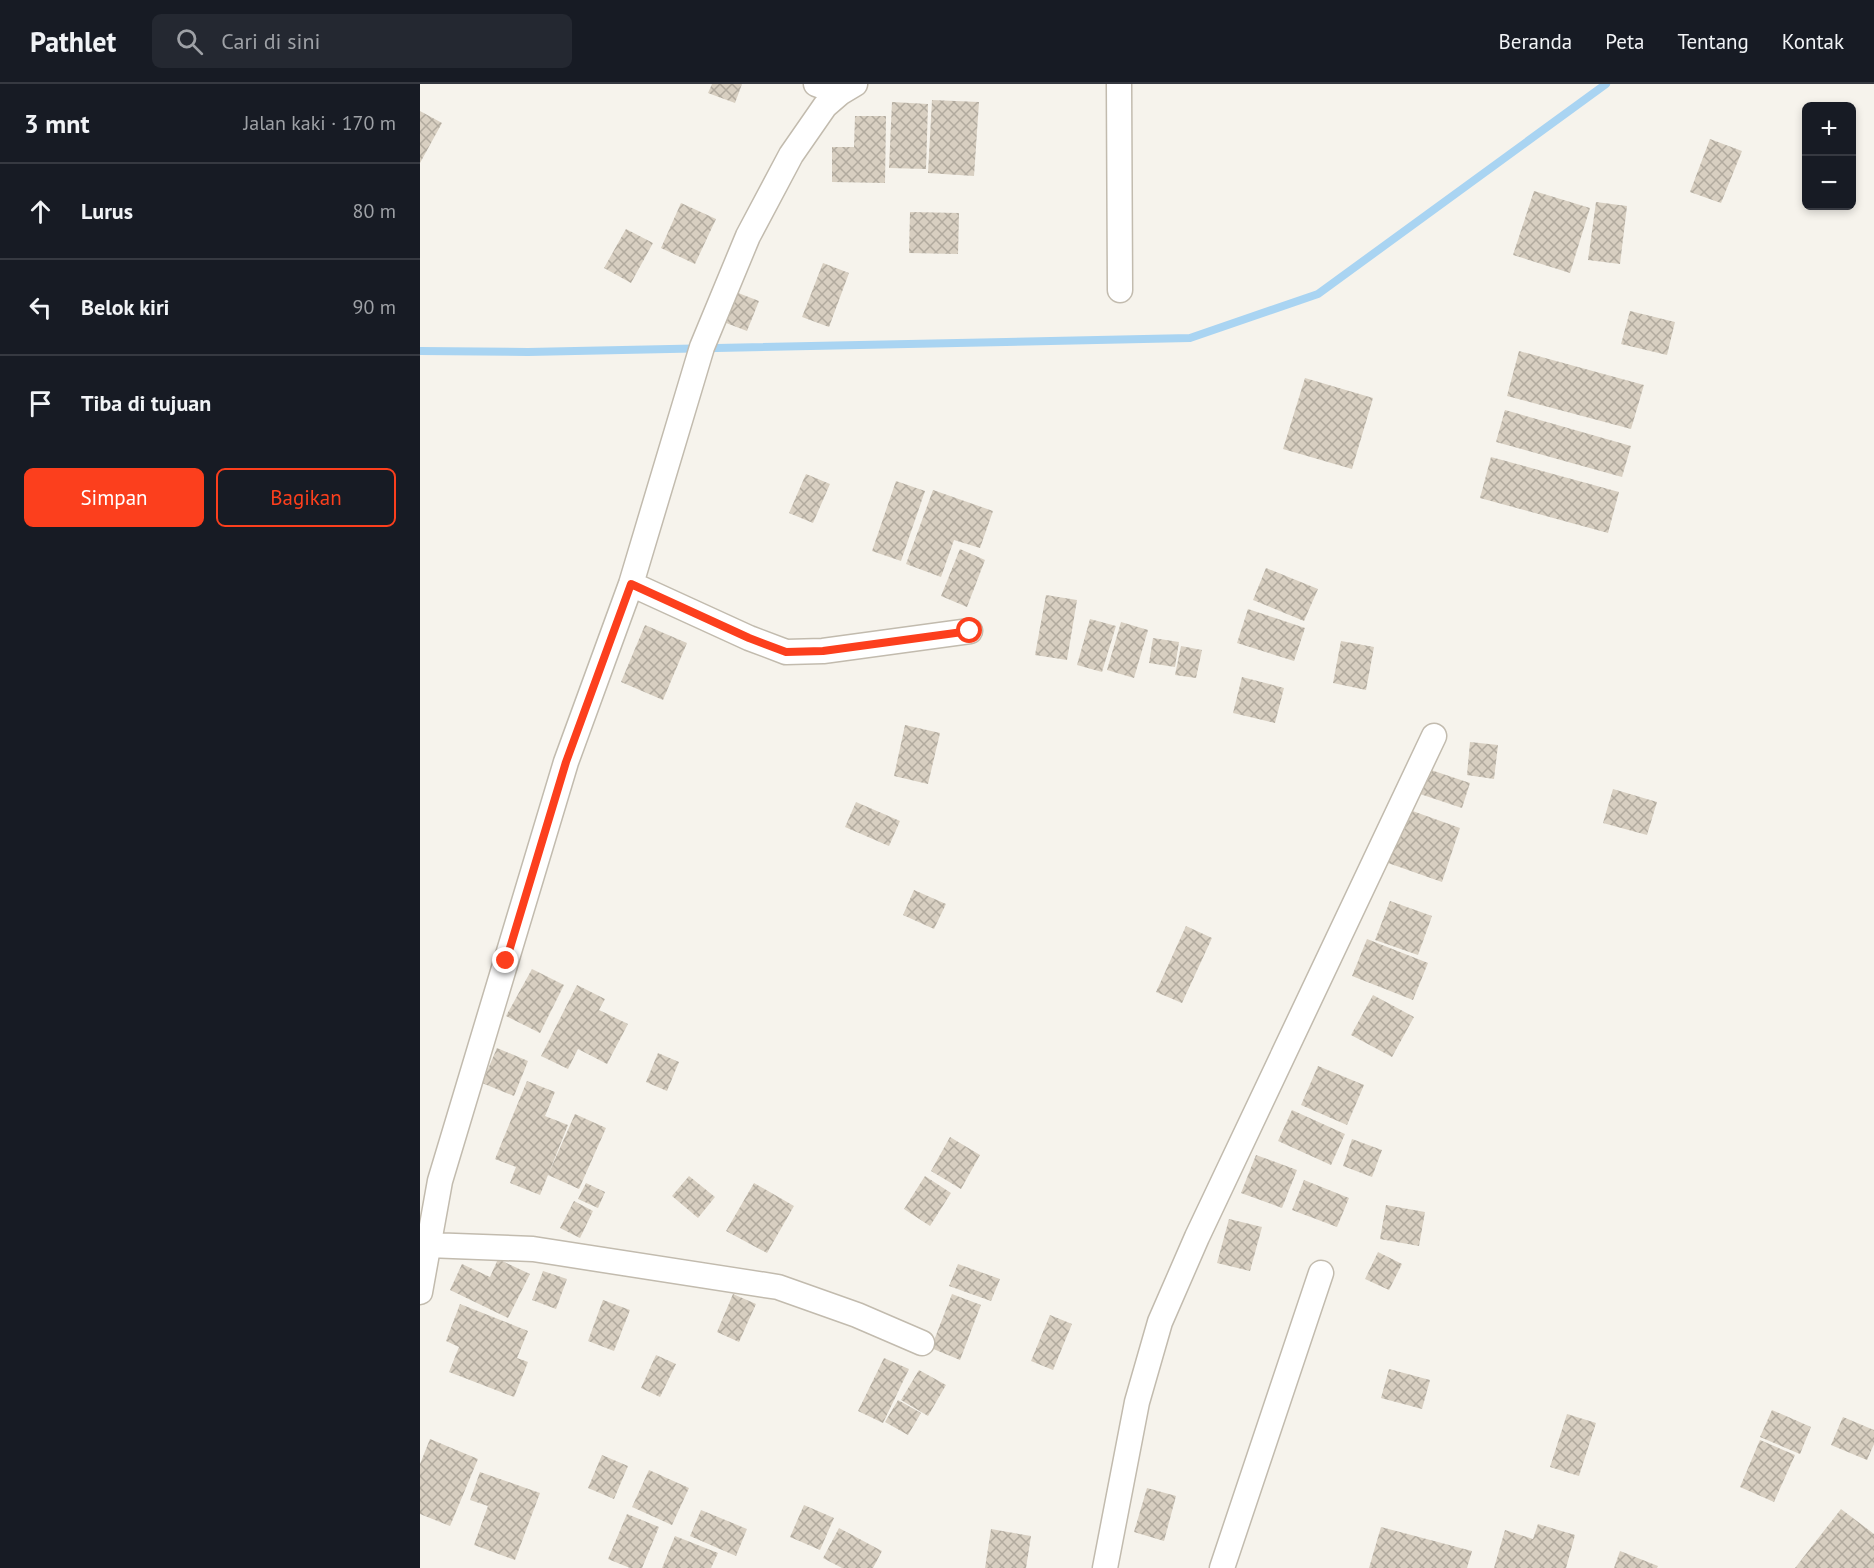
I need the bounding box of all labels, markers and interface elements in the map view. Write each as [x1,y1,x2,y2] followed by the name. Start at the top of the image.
[152,14,572,68] search box
[30,23,116,60] text: Pathlet
[173,25,206,58] icon: search
[221,27,320,55] text: Cari di sini
[1499,28,1572,55] text: Beranda
[1605,28,1644,55] text: Peta
[1677,28,1749,55] text: Tentang
[1782,28,1844,55] text: Kontak
[1802,102,1856,210] map controls
[1802,102,1856,156] button: +
[24,107,90,140] text: 3 mnt
[243,110,396,136] text: Jalan kaki · 170 m
[1802,156,1856,210] button: −
[24,195,57,228] icon: ahead
[81,197,133,225] text: Lurus
[353,198,396,224] text: 80 m
[24,291,57,324] icon: left
[81,293,170,321] text: Belok kiri
[353,294,396,320] text: 90 m
[24,387,57,420] icon: arrive
[81,389,211,417] text: Tiba di tujuan
[24,468,204,527] button: Simpan
[216,468,396,527] button: Bagikan
[956,617,982,643] route start
[492,947,518,973] route end

